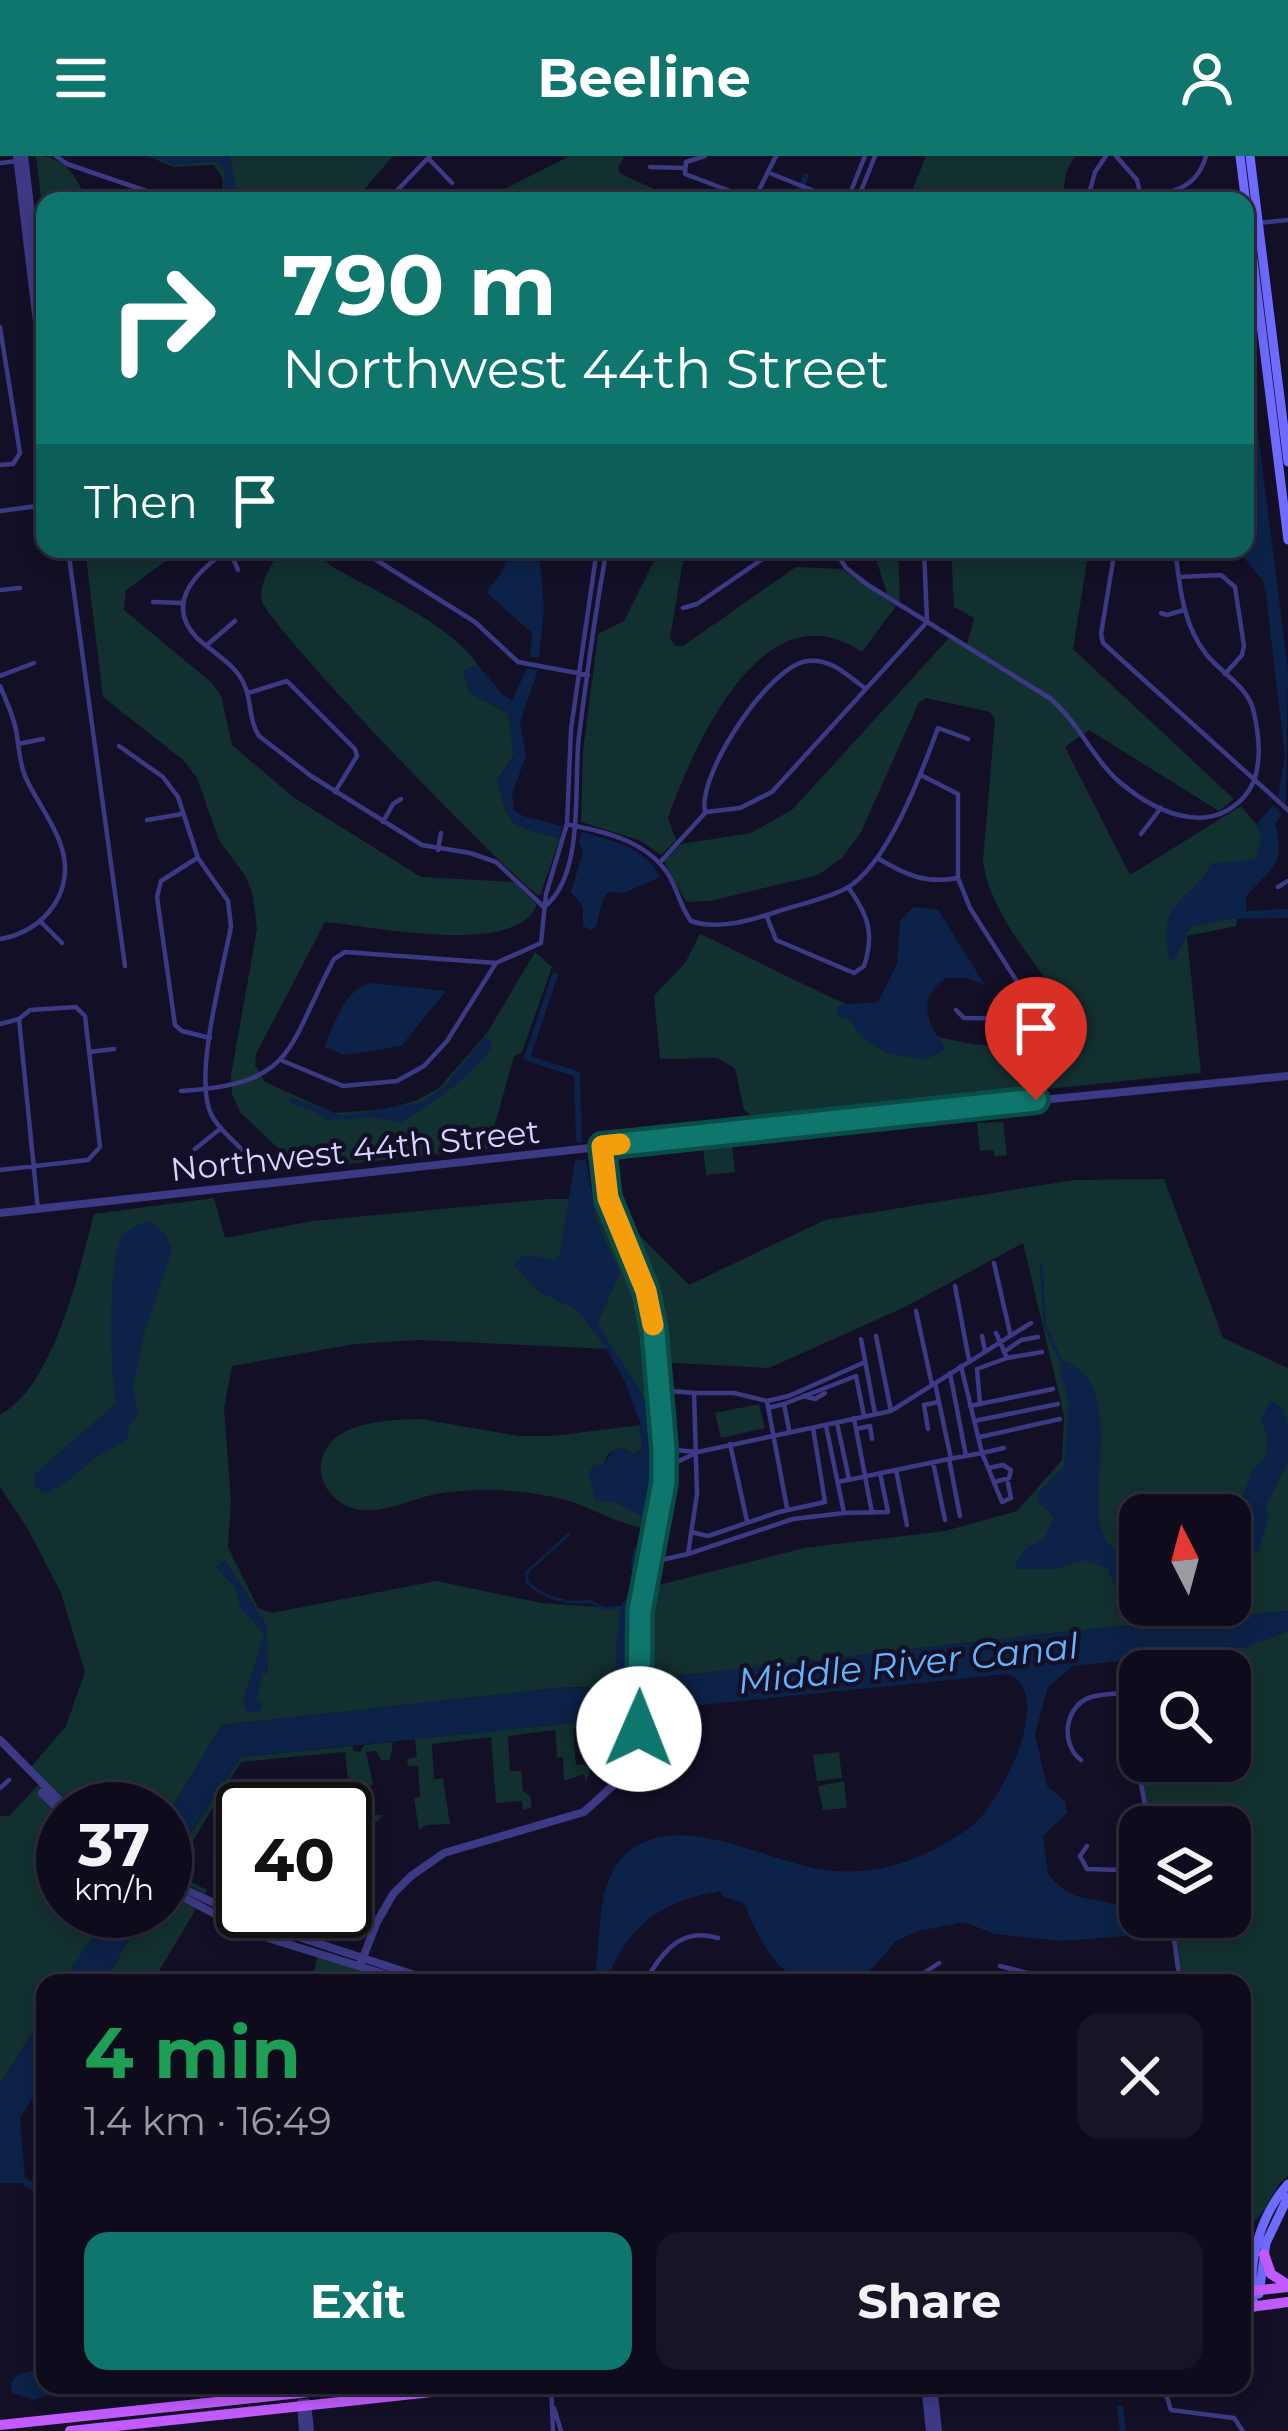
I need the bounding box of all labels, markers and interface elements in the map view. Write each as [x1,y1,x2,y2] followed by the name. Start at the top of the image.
[48,45,114,111] icon: menu
[537,45,751,111] text: Beeline
[1174,45,1240,111] icon: person
[282,234,557,336] text: 790 m
[84,240,240,396] icon: right
[282,336,889,402] text: Northwest 44th Street
[222,468,288,534] icon: arrive
[84,474,198,529] text: Then
[985,977,1087,1100] pin
[1003,995,1069,1061] icon: arrive
[168,1111,542,1189] street label: Northwest 44th Street
[1119,1494,1251,1626] north arrow
[1119,1494,1251,1938] map controls
[736,1623,1081,1703] water label: Middle River Canal
[1119,1650,1251,1782] button: search
[576,1666,702,1792] position arrow
[216,1782,372,1938] speed limit sign: 40
[1119,1806,1251,1938] button: layers
[78,1808,150,1881] text: 37
[74,1871,154,1908] text: km/h
[84,2008,301,2096] text: 4 min
[1077,2013,1203,2139] button: close
[84,2097,332,2145] text: 1.4 km · 16:49
[84,2232,632,2370] button: Exit
[656,2232,1203,2370] button: Share

